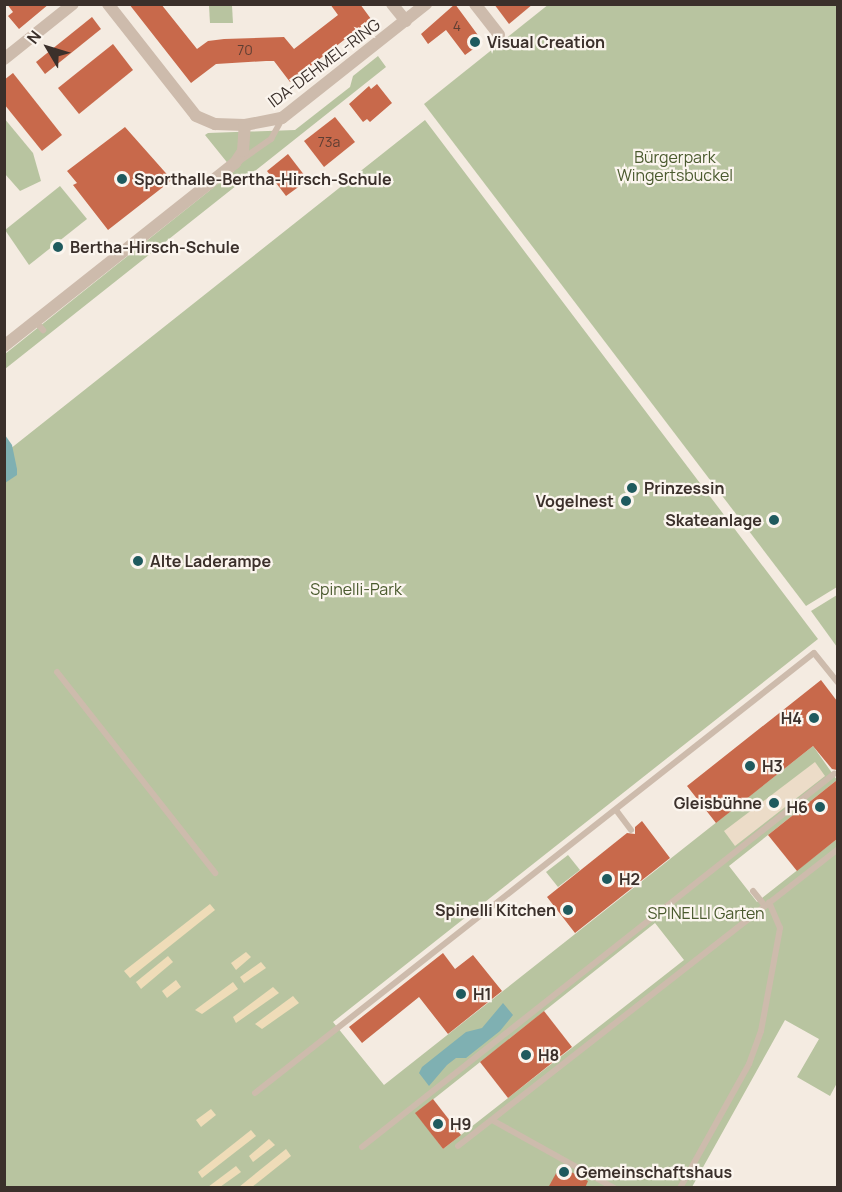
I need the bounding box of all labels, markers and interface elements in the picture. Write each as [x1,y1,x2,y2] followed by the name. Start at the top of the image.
[264,15,384,111] street label: IDA-DEHMEL-RING
[18,18,78,78] north arrow
[453,18,461,34] house number: 4
[22,26,46,48] text: N
[487,32,605,52] place label: Visual Creation
[468,35,482,49] marker: Visual Creation
[237,42,253,58] house number: 70
[318,134,340,150] house number: 73a
[617,147,733,185] park label: Bürgerpark Wingertsbuckel
[134,169,392,189] place label: Sporthalle-Bertha-Hirsch-Schule
[115,172,129,186] marker: Sporthalle-Bertha-Hirsch-Schule
[70,237,240,257] place label: Bertha-Hirsch-Schule
[51,240,65,254] marker: Bertha-Hirsch-Schule
[644,478,724,498] place label: Prinzessin
[625,481,639,495] marker: Prinzessin
[536,491,614,511] place label: Vogelnest
[619,494,633,508] marker: Vogelnest
[665,510,762,530] place label: Skateanlage
[767,513,781,527] marker: Skateanlage
[150,551,271,571] place label: Alte Laderampe
[131,554,145,568] marker: Alte Laderampe
[310,579,402,599] park label: Spinelli-Park
[781,708,802,728] place label: H4
[807,711,821,725] marker: H4
[762,756,783,776] place label: H3
[743,759,757,773] marker: H3
[674,793,762,813] place label: Gleisbühne
[767,796,781,810] marker: Gleisbühne
[787,797,808,817] place label: H6
[813,800,827,814] marker: H6
[619,869,640,889] place label: H2
[600,872,614,886] marker: H2
[435,900,556,920] place label: Spinelli Kitchen
[561,903,575,917] marker: Spinelli Kitchen
[647,903,765,923] park label: SPINELLI Garten
[473,984,492,1004] place label: H1
[454,987,468,1001] marker: H1
[538,1045,559,1065] place label: H8
[519,1048,533,1062] marker: H8
[450,1114,471,1134] place label: H9
[431,1117,445,1131] marker: H9
[576,1162,732,1182] place label: Gemeinschaftshaus
[557,1165,571,1179] marker: Gemeinschaftshaus

